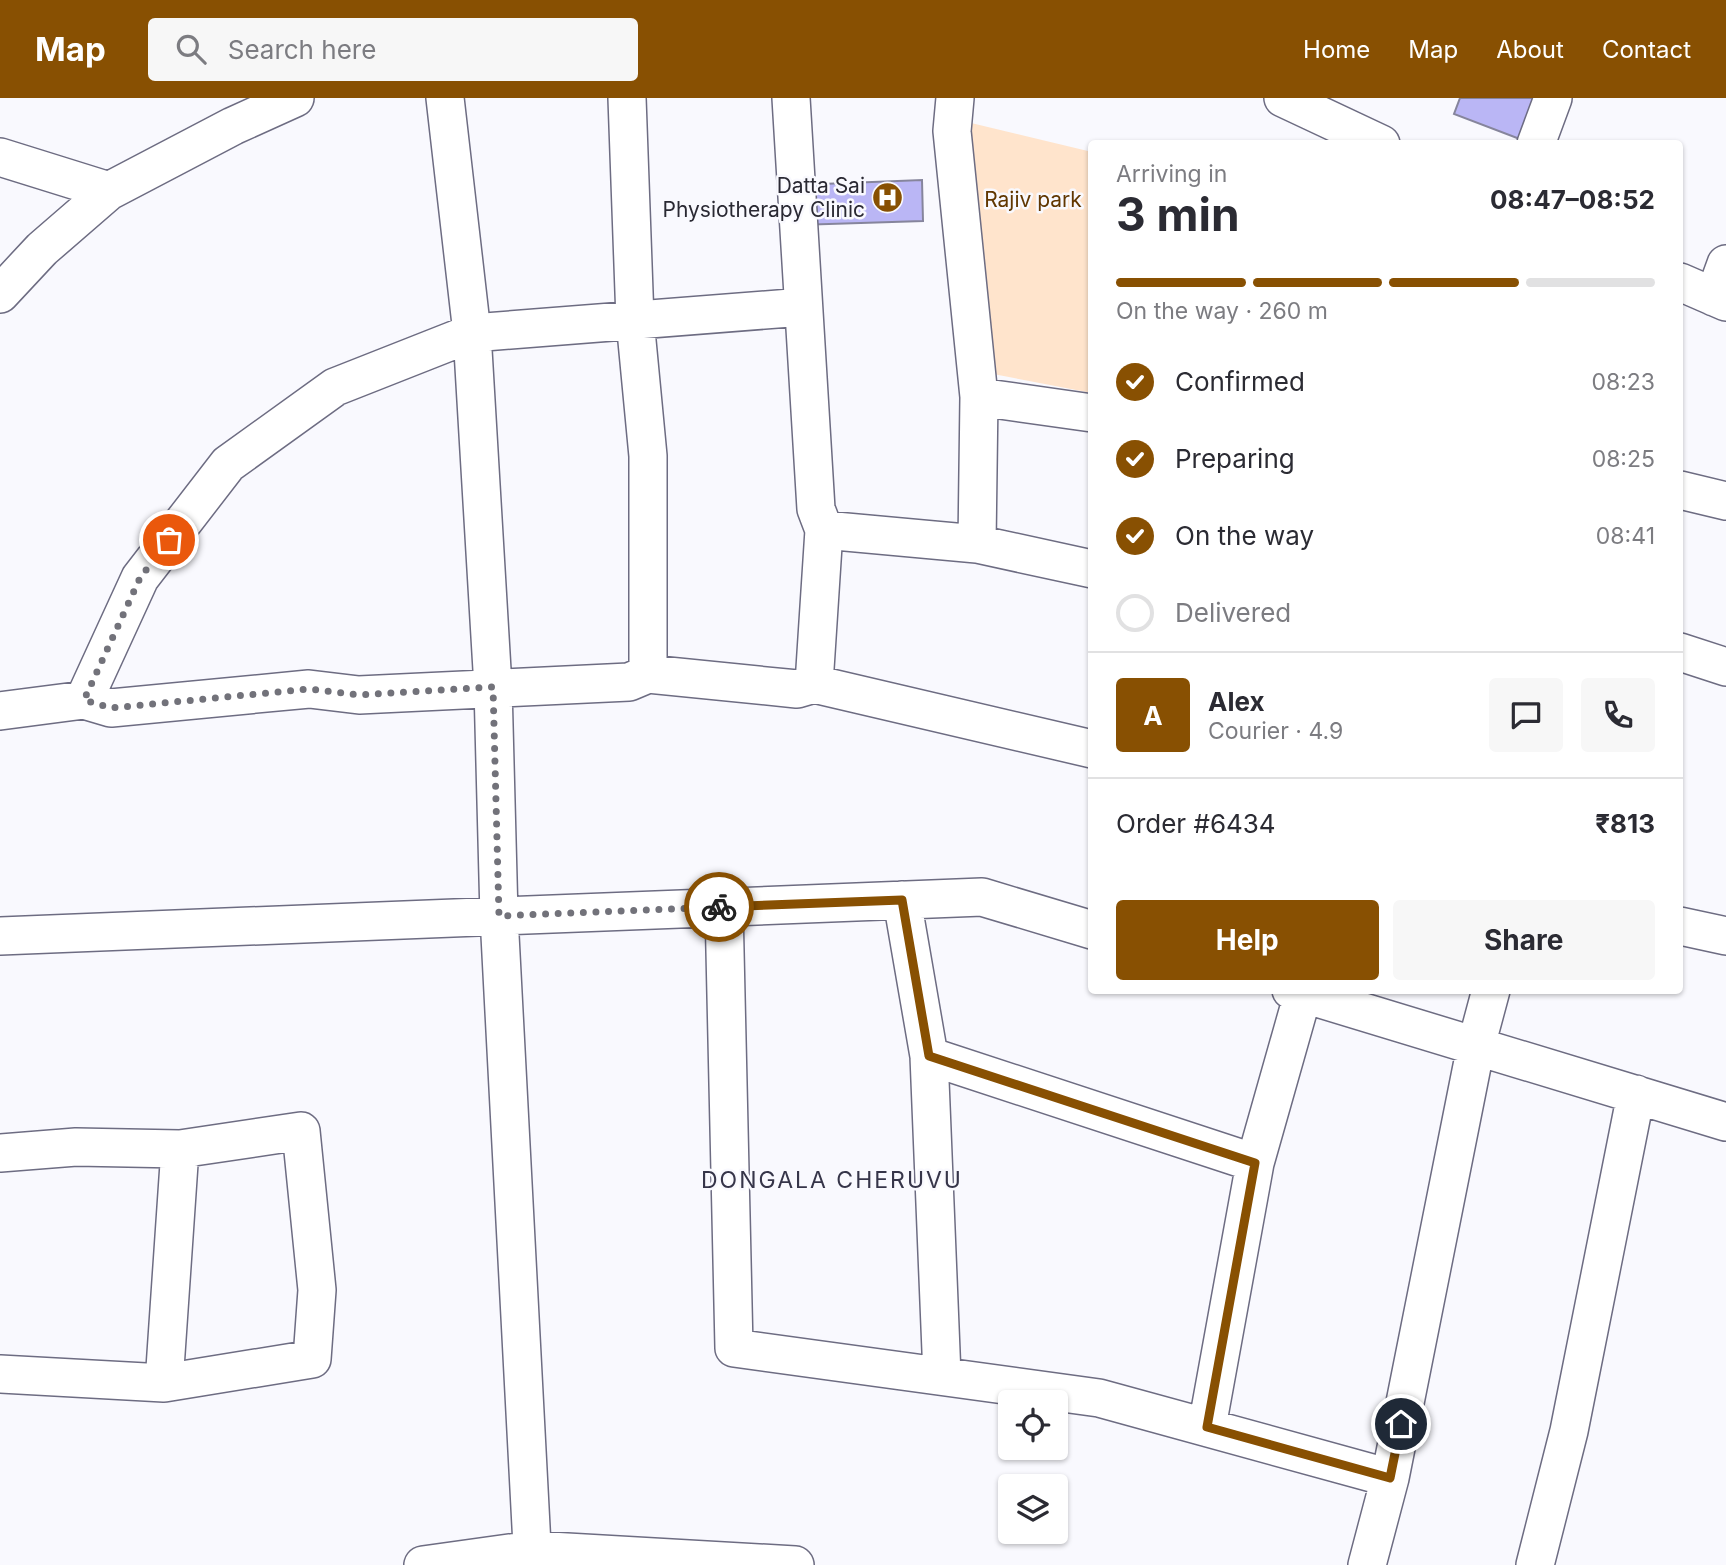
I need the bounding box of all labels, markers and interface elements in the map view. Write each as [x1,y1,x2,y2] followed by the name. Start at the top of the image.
[148,18,638,81] search box
[35,29,106,69] text: Map
[172,30,210,68] icon: search
[228,34,376,65] text: Search here
[1303,35,1370,64] text: Home
[1408,35,1458,64] text: Map
[1496,35,1564,64] text: About
[1602,35,1691,64] text: Contact
[1116,160,1227,188] text: Arriving in
[663,173,865,222] place label: Datta Sai Physiotherapy Clinic
[871,180,905,214] hospital icon: Datta Sai Physiotherapy Clinic
[1490,184,1655,215] text: 08:47–08:52
[1116,186,1240,242] text: 3 min
[984,187,1082,212] park label: Rajiv park
[1116,297,1328,325] text: On the way · 260 m
[1116,363,1154,401] icon: check
[1175,366,1305,397] text: Confirmed
[1591,368,1655,396] text: 08:23
[1116,440,1154,478] icon: check
[1175,443,1295,474] text: Preparing
[1592,445,1655,473] text: 08:25
[139,510,199,570] pin
[1116,517,1154,555] icon: check
[1175,520,1314,551] text: On the way
[150,521,188,559] icon: bag
[1596,522,1655,550] text: 08:41
[1175,597,1291,628] text: Delivered
[1489,678,1563,752] button: chat
[1581,678,1655,752] button: phone
[1208,686,1265,717] text: Alex
[1143,700,1163,731] text: A
[1208,717,1343,745] text: Courier · 4.9
[1116,808,1276,839] text: Order #6434
[1595,808,1655,839] text: ₹813
[684,872,754,942] courier
[700,888,738,926] icon: bike
[1116,900,1379,980] button: Help
[1393,900,1655,980] button: Share
[701,1166,963,1194] district label: DONGALA CHERUVU
[998,1390,1068,1544] map controls
[998,1390,1068,1460] button: locate
[1371,1394,1431,1454] pin
[1382,1405,1420,1443] icon: home
[998,1474,1068,1544] button: layers

